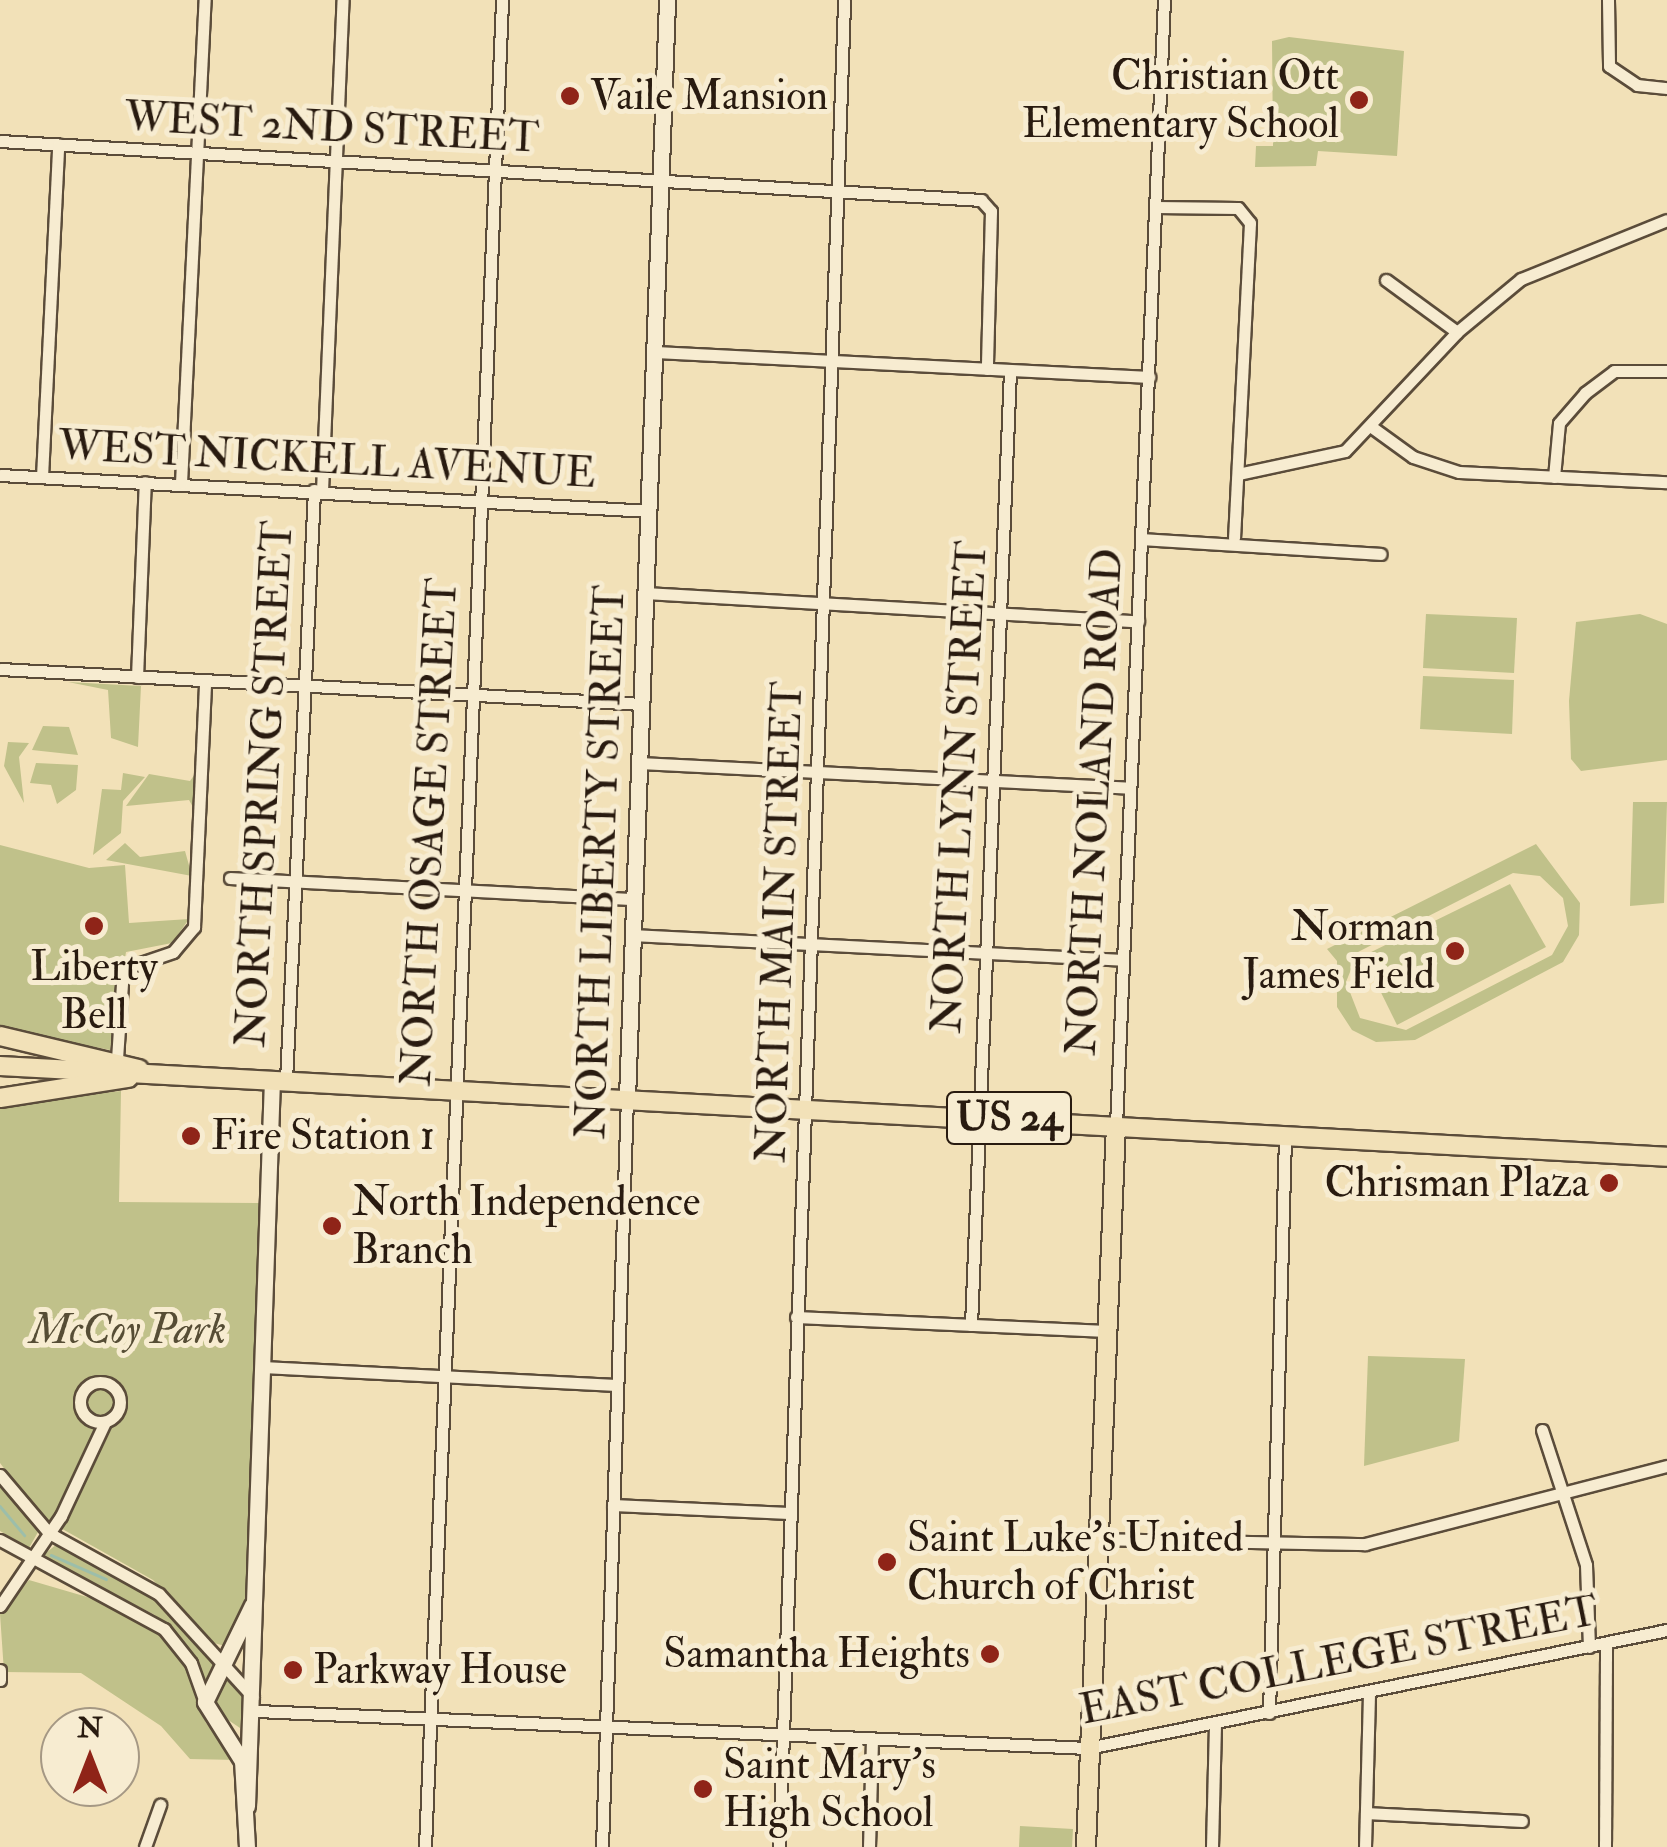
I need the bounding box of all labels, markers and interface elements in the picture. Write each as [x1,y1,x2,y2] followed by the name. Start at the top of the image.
[1022,51,1339,150] place label: Christian Ott Elementary School
[590,71,828,121] place label: Vaile Mansion
[559,85,581,107] marker: Vaile Mansion
[1348,89,1370,111] marker: Christian Ott Elementary School
[124,92,540,164] street label: WEST 2ND STREET
[57,421,597,499] street label: WEST NICKELL AVENUE
[226,520,304,1048] street label: NORTH SPRING STREET
[922,540,998,1034] street label: NORTH LYNN STREET
[1057,547,1133,1057] street label: NORTH NOLAND ROAD
[392,577,468,1087] street label: NORTH OSAGE STREET
[566,584,636,1140] street label: NORTH LIBERTY STREET
[746,681,814,1163] street label: NORTH MAIN STREET
[1243,902,1435,1000] place label: Norman James Field
[83,915,105,937] marker: Liberty Bell
[1444,940,1466,962] marker: Norman James Field
[30,942,158,1040] place label: Liberty Bell
[944,1083,1074,1153] road number: US 24
[211,1111,435,1161] place label: Fire Station 1
[180,1125,202,1147] marker: Fire Station 1
[1324,1158,1589,1208] place label: Chrisman Plaza
[1598,1172,1620,1194] marker: Chrisman Plaza
[352,1177,700,1276] place label: North Independence Branch
[321,1215,343,1237] marker: North Independence Branch
[30,1305,226,1355] park label: McCoy Park
[907,1513,1244,1612] place label: Saint Luke's United Church of Christ
[876,1551,898,1573] marker: Saint Luke's United Church of Christ
[1076,1586,1602,1736] street label: EAST COLLEGE STREET
[663,1629,970,1679] place label: Samantha Heights
[979,1643,1001,1665] marker: Samantha Heights
[313,1645,567,1695] place label: Parkway House
[282,1659,304,1681] marker: Parkway House
[40,1707,140,1807] north arrow
[77,1711,103,1746] text: N
[723,1740,936,1838] place label: Saint Mary's High School
[692,1778,714,1800] marker: Saint Mary's High School

